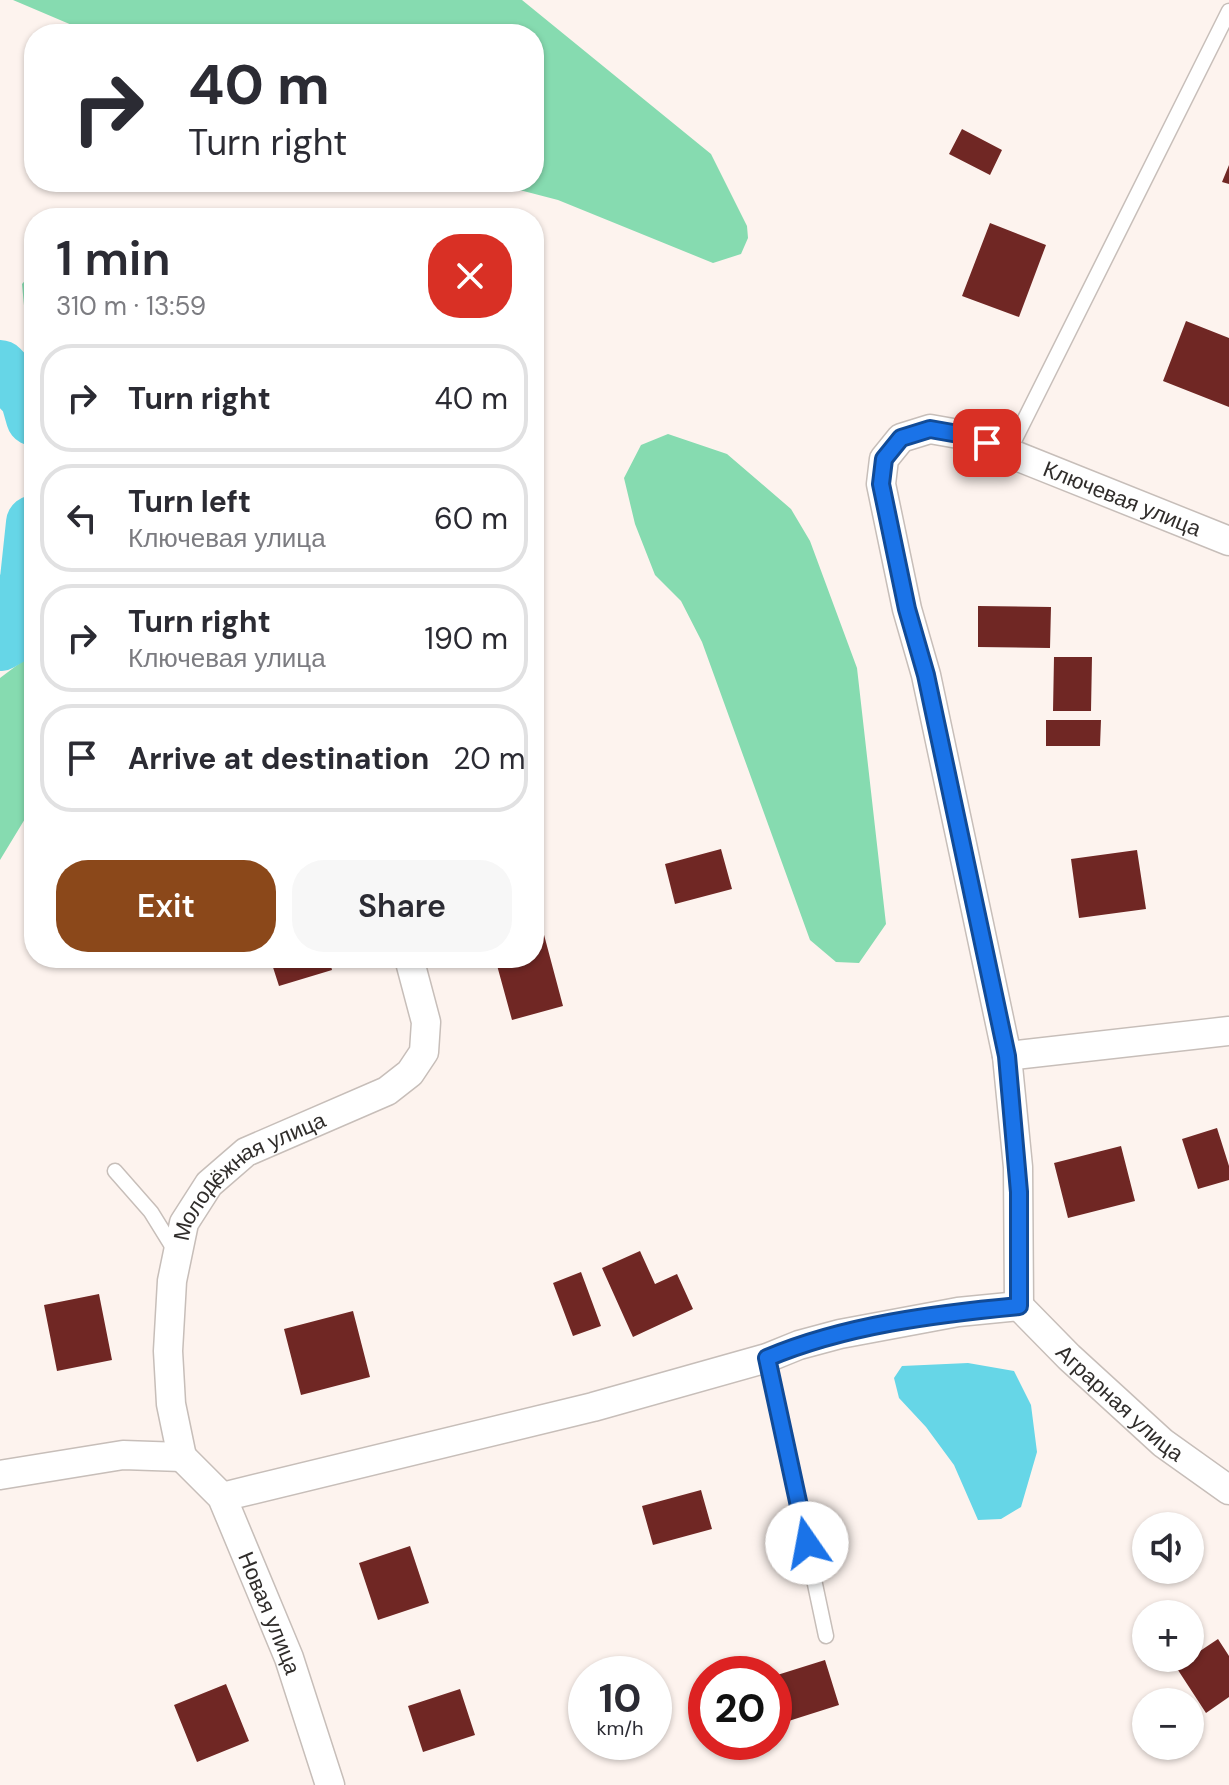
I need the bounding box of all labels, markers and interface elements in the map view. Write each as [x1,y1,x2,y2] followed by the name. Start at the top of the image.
[188,48,330,121] text: 40 m
[56,56,160,160] icon: right
[188,119,347,166] text: Turn right
[56,227,171,290] text: 1 min
[428,234,512,318] button: close
[56,289,206,323] text: 310 m · 13:59
[60,376,104,420] icon: right
[128,379,271,418] text: Turn right
[435,379,508,418] text: 40 m
[953,409,1021,477] pin
[965,421,1009,465] icon: arrive
[1039,454,1206,543] street label: Ключевая улица
[128,482,251,521] text: Turn left
[60,496,104,540] icon: left
[434,499,508,538] text: 60 m
[128,521,326,555] text: Ключевая улица
[128,602,271,641] text: Turn right
[60,616,104,660] icon: right
[425,619,508,658] text: 190 m
[128,641,326,675] text: Ключевая улица
[60,736,104,780] icon: arrive
[128,739,429,778] text: Arrive at destination
[453,739,525,778] text: 20 m
[56,860,276,952] button: Exit
[292,860,512,952] button: Share
[166,1105,331,1243] street label: Молодёжная улица
[1050,1338,1190,1468] street label: Аграрная улица
[765,1501,849,1585] position arrow
[1132,1512,1204,1760] map controls
[1132,1512,1204,1584] button: sound
[232,1547,308,1679] street label: Новая улица
[1132,1600,1204,1672] button: +
[688,1656,792,1760] speed limit sign: 20
[599,1672,641,1724] text: 10
[1132,1688,1204,1760] button: −
[596,1715,644,1741] text: km/h

